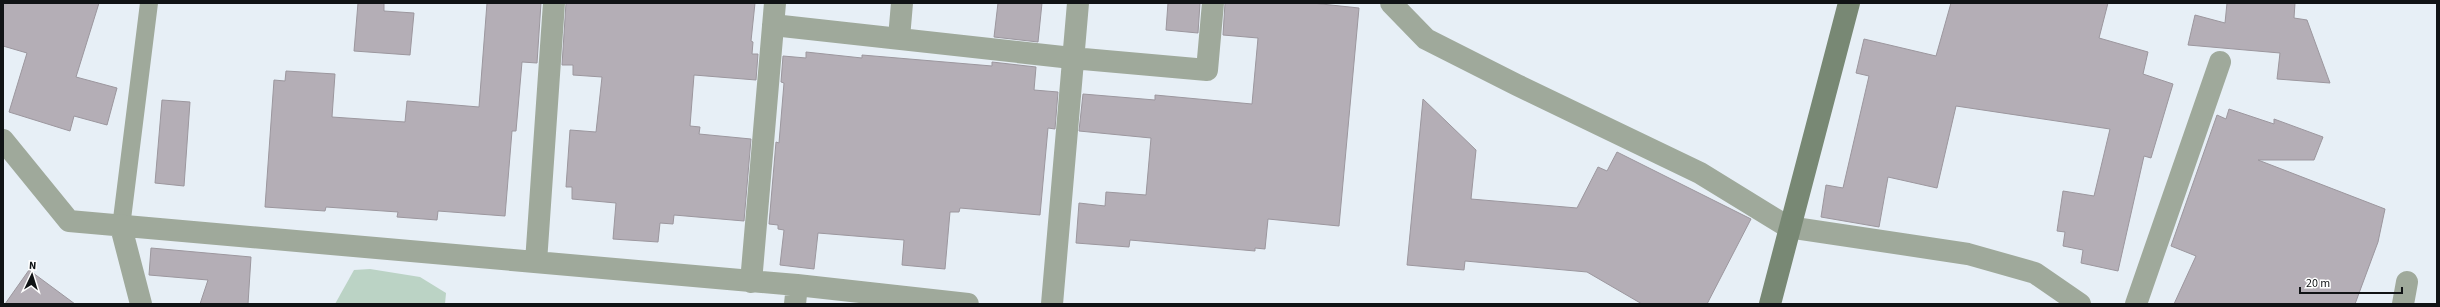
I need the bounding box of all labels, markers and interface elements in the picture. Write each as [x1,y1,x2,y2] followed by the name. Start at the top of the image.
[12,255,52,295] north arrow
[28,258,37,273] text: N
[2300,269,2402,295] scale bar
[2306,275,2330,292] text: 20 m

